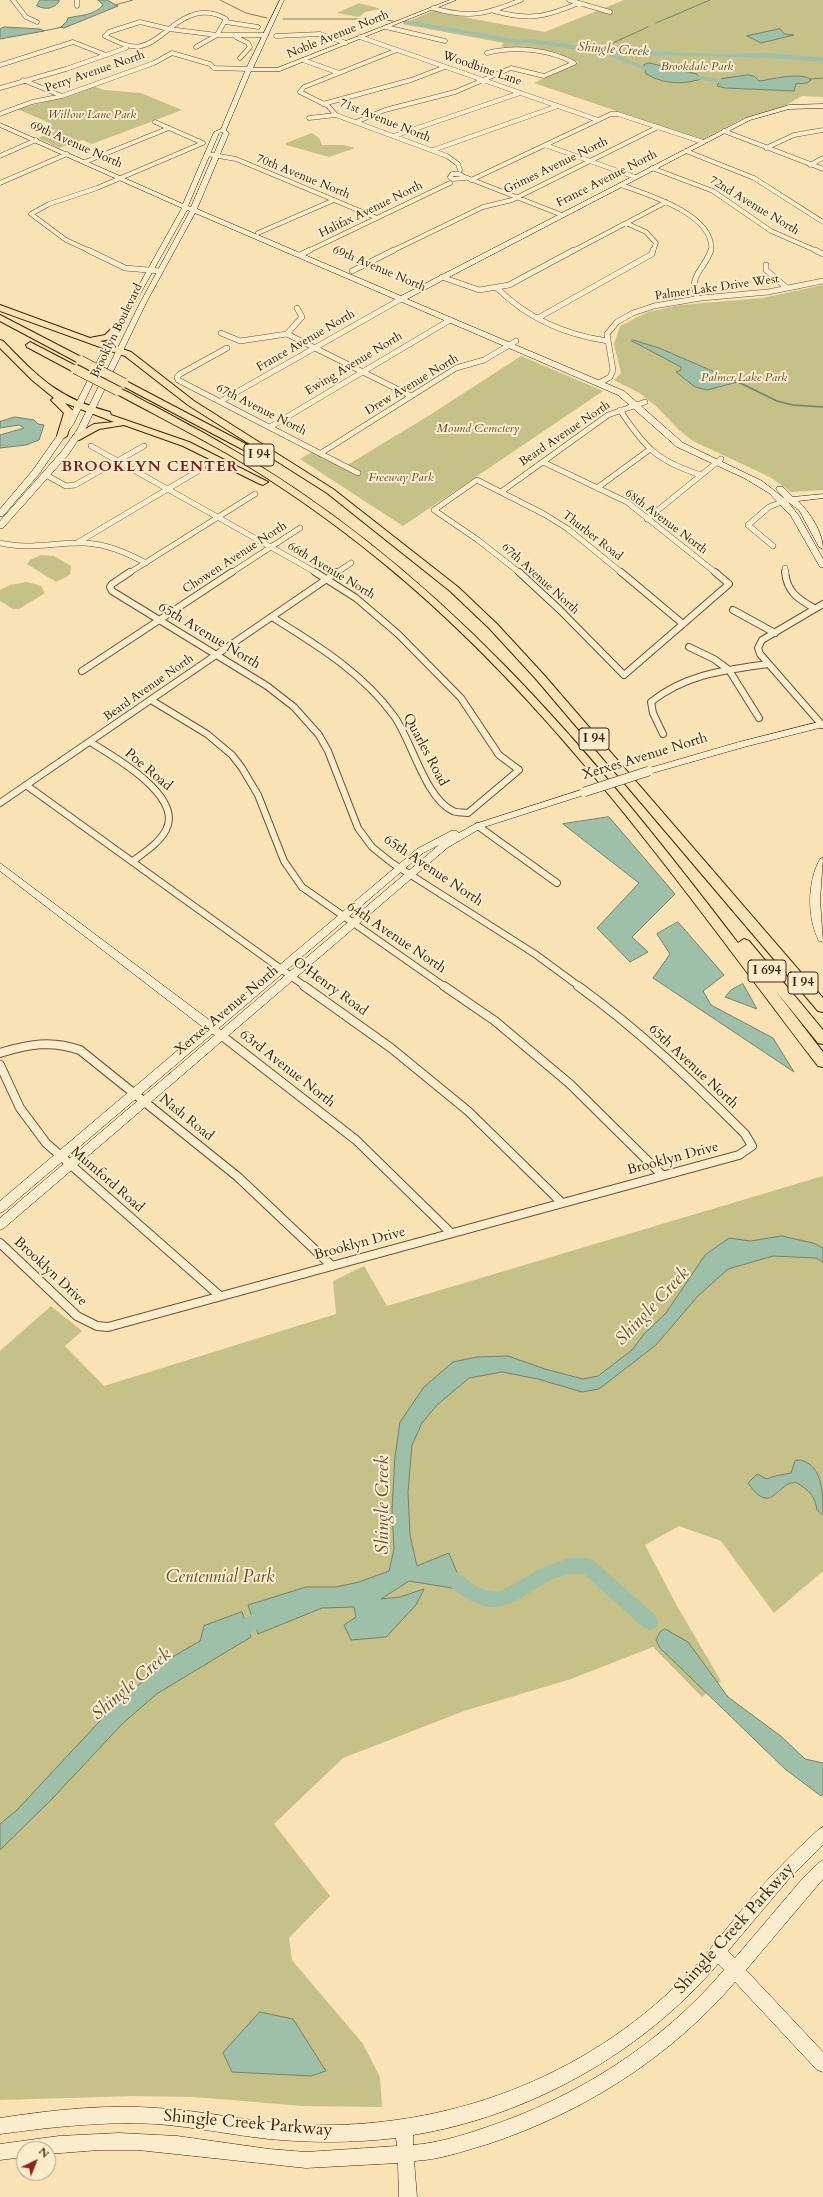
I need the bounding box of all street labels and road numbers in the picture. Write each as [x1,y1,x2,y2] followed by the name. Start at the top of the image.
[285,8,391,62] street label: Noble Avenue North
[43,48,147,96] street label: Perry Avenue North
[441,49,523,89] street label: Woodbine Lane
[337,96,433,146] street label: 71st Avenue North
[28,118,124,172] street label: 69th Avenue North
[502,135,610,197] street label: Grimes Avenue North
[554,147,660,211] street label: France Avenue North
[254,152,352,202] street label: 70th Avenue North
[706,173,802,239] street label: 72nd Avenue North
[317,179,425,241] street label: Halifax Avenue North
[330,243,428,295] street label: 69th Avenue North
[654,272,780,304] street label: Palmer Lake Drive West
[88,282,146,380] street label: Brooklyn Boulevard
[254,307,358,375] street label: France Avenue North
[303,329,405,399] street label: Ewing Avenue North
[363,352,461,418] street label: Drew Avenue North
[213,381,309,439] street label: 67th Avenue North
[517,398,613,470] street label: Beard Avenue North
[244,444,274,466] road number: I 94
[622,486,710,558] street label: 68th Avenue North
[559,508,625,564] street label: Thurber Road
[180,519,290,597] street label: Chowen Avenue North
[285,539,377,603] street label: 66th Avenue North
[498,540,582,618] street label: 67th Avenue North
[155,599,263,673] street label: 65th Avenue North
[101,652,197,724] street label: Beard Avenue North
[399,711,451,789] street label: Quarles Road
[579,728,609,750] road number: I 94
[580,730,710,784] street label: Xerxes Avenue North
[121,745,175,795] street label: Poe Road
[380,832,486,910] street label: 65th Avenue North
[343,899,449,977] street label: 64th Avenue North
[289,954,371,1020] street label: O'Henry Road
[748,960,786,982] road number: I 694
[172,963,282,1059] street label: Xerxes Avenue North
[788,972,818,994] road number: I 94
[645,1021,741,1113] street label: 65th Avenue North
[236,1027,338,1111] street label: 63rd Avenue North
[156,1091,216,1145] street label: Nash Road
[626,1139,720,1179] street label: Brooklyn Drive
[67,1144,147,1216] street label: Mumford Road
[313,1224,407,1264] street label: Brooklyn Drive
[10,1234,90,1310] street label: Brooklyn Drive
[671,1859,799,1999] street label: Shingle Creek Parkway
[163,2106,333,2142] street label: Shingle Creek Parkway

